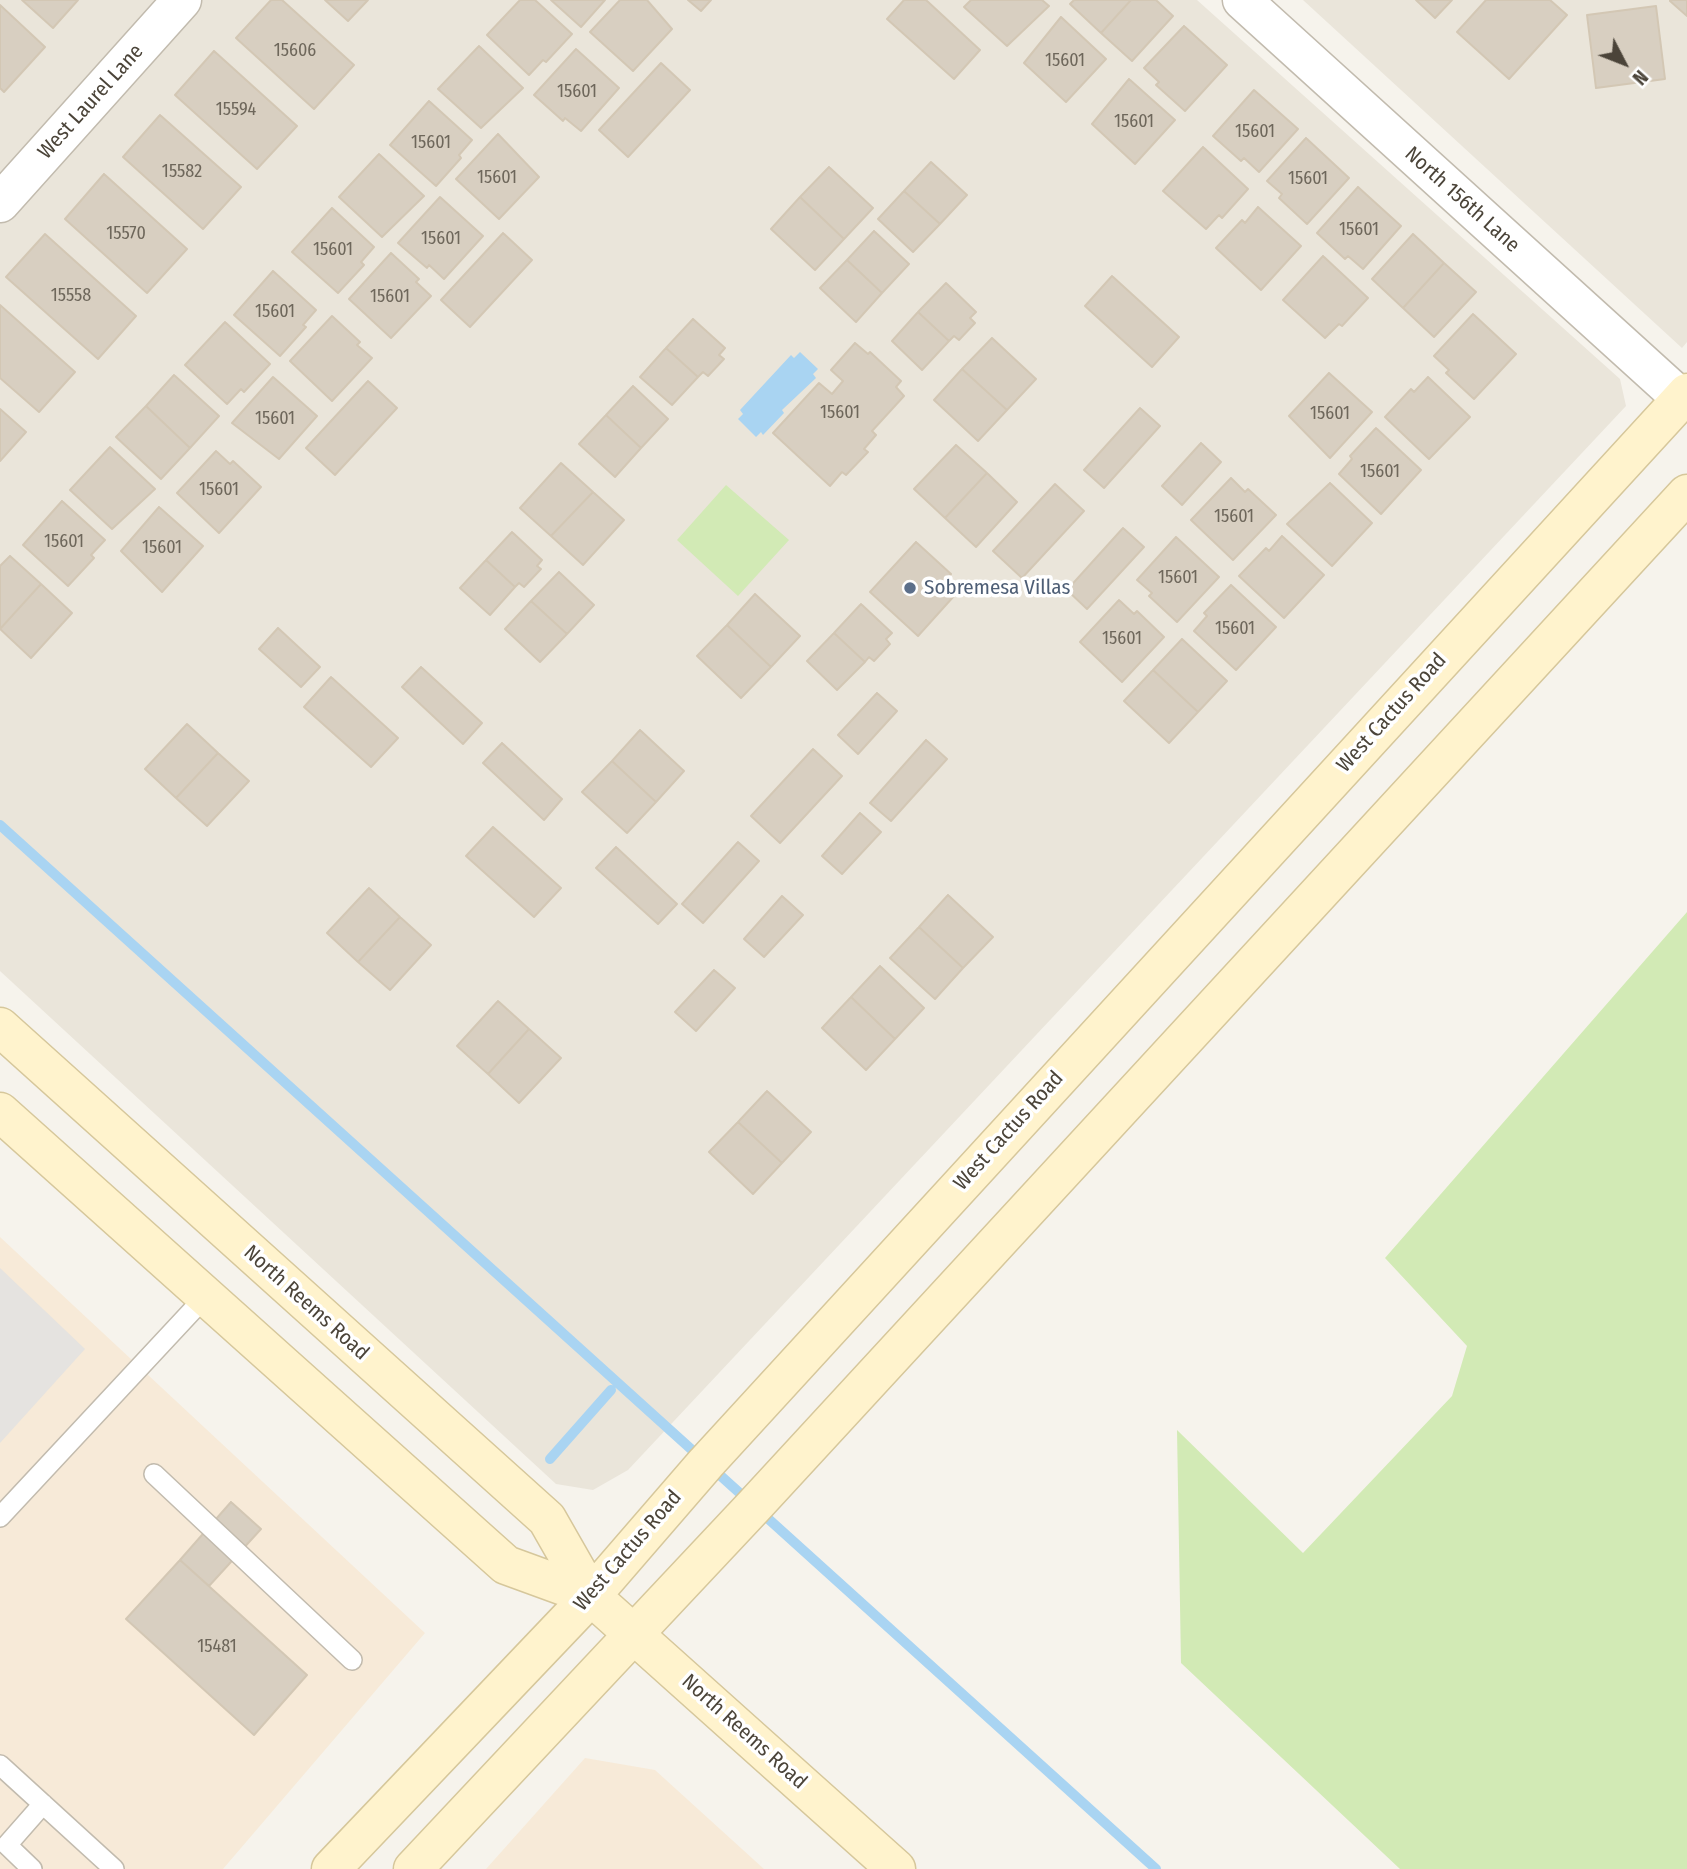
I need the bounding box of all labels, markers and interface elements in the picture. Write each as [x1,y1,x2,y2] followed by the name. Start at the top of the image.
[1589,28,1659,98] north arrow
[33,39,149,165] street label: West Laurel Lane
[274,40,316,62] house number: 15606
[1045,50,1085,72] house number: 15601
[1628,65,1652,89] text: N
[557,81,597,103] house number: 15601
[216,99,256,121] house number: 15594
[1114,111,1154,133] house number: 15601
[1235,121,1275,143] house number: 15601
[411,132,451,154] house number: 15601
[1399,142,1525,258] street label: North 156th Lane
[162,161,202,183] house number: 15582
[477,167,517,189] house number: 15601
[1288,168,1328,190] house number: 15601
[1339,219,1379,241] house number: 15601
[106,223,146,245] house number: 15570
[421,228,461,250] house number: 15601
[313,239,353,261] house number: 15601
[51,285,91,307] house number: 15558
[370,286,410,308] house number: 15601
[255,301,295,323] house number: 15601
[820,402,860,424] house number: 15601
[1310,403,1350,425] house number: 15601
[255,408,295,430] house number: 15601
[1360,461,1400,483] house number: 15601
[199,479,239,501] house number: 15601
[1214,506,1254,528] house number: 15601
[44,531,84,553] house number: 15601
[142,537,182,559] house number: 15601
[1158,567,1198,589] house number: 15601
[924,575,1070,601] place label: Sobremesa Villas
[902,580,918,596] marker: Sobremesa Villas
[1215,618,1255,640] house number: 15601
[1102,628,1142,650] house number: 15601
[1332,648,1452,778] street label: West Cactus Road
[949,1066,1069,1196] street label: West Cactus Road
[238,1240,374,1366] street label: North Reems Road
[569,1485,687,1617] street label: West Cactus Road
[197,1636,237,1658] house number: 15481
[676,1669,812,1795] street label: North Reems Road

